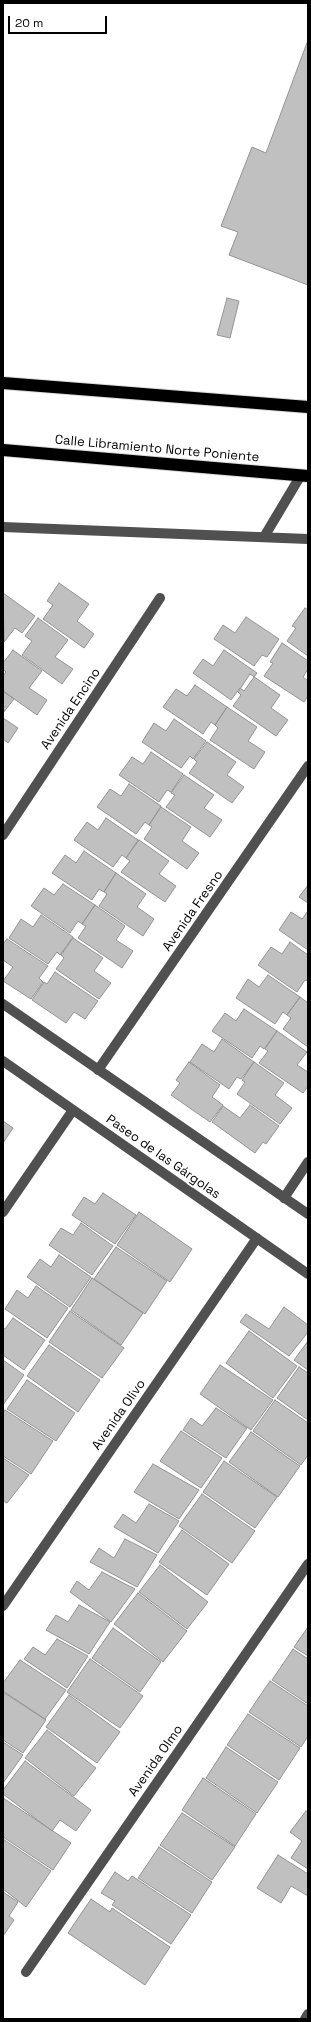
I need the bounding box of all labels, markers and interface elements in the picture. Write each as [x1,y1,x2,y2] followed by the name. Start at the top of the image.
[10,8,109,34] scale bar
[15,15,43,31] text: 20 m
[54,432,260,466] street label: Calle Libramiento Norte Poniente
[38,665,104,753] street label: Avenida Encino
[159,868,227,954] street label: Avenida Fresno
[103,1112,223,1202] street label: Paseo de las Gárgolas
[89,1377,149,1453] street label: Avenida Olivo
[126,1722,186,1800] street label: Avenida Olmo

